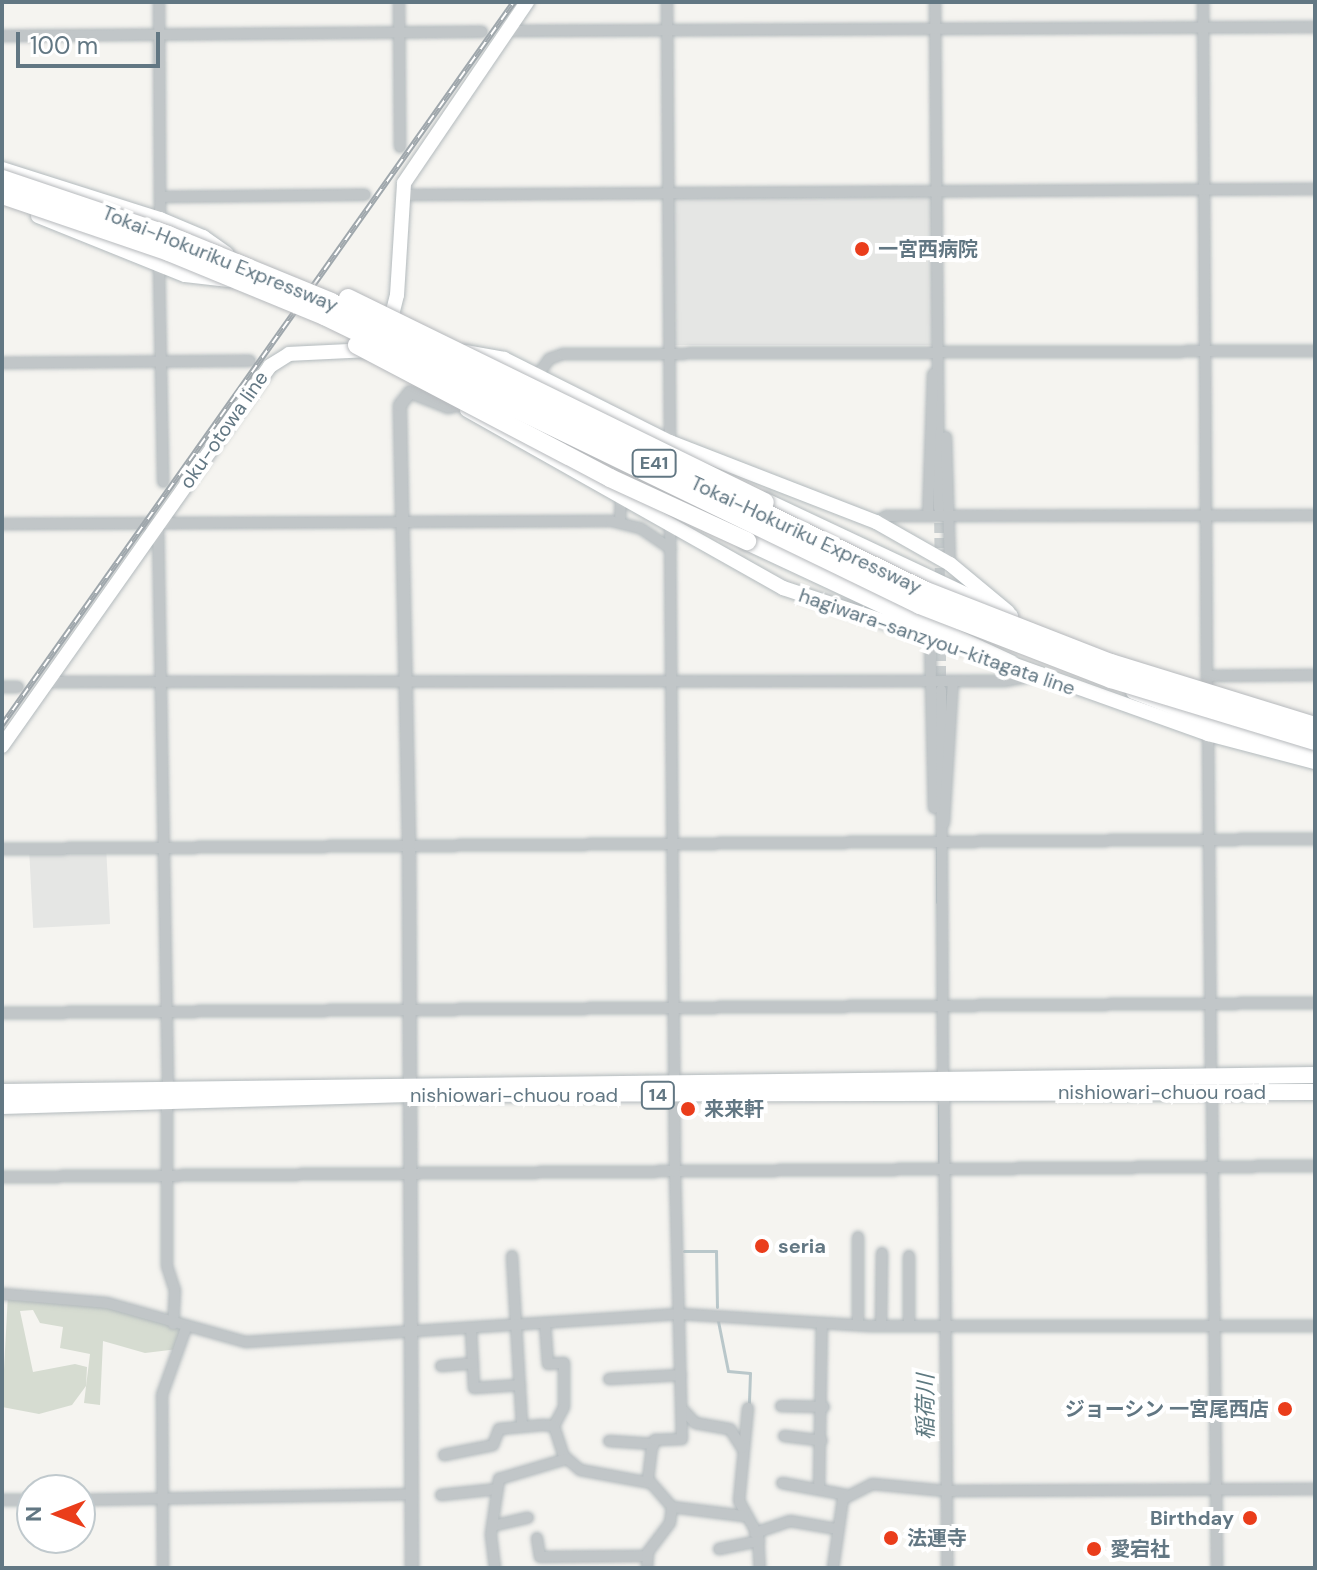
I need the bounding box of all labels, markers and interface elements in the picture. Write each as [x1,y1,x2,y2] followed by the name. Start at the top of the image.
[20,16,164,66] scale bar
[30,30,98,61] text: 100 m
[99,201,341,317] street label: Tokai-Hokuriku Expressway
[878,237,978,261] place label: 一宮西病院
[853,240,871,258] marker: 一宮西病院
[175,367,273,493] street label: oku-otowa line
[630,449,678,477] road number: E41
[687,471,925,599] street label: Tokai-Hokuriku Expressway
[796,583,1078,701] street label: hagiwara-sanzyou-kitagata line
[1058,1080,1266,1104] street label: nishiowari-chuou road
[640,1081,676,1109] road number: 14
[410,1083,618,1107] street label: nishiowari-chuou road
[704,1097,764,1121] place label: 来来軒
[679,1100,697,1118] marker: 来来軒
[778,1234,826,1258] place label: seria
[753,1237,771,1255] marker: seria
[913,1374,939,1440] water label: 稲荷川
[1064,1397,1269,1421] place label: ジョーシン 一宮尾西店
[1276,1400,1294,1418] marker: ジョーシン 一宮尾西店
[16,1474,96,1554] north arrow
[19,1506,48,1522] text: N
[1150,1506,1234,1530] place label: Birthday
[1241,1509,1259,1527] marker: Birthday
[907,1526,967,1550] place label: 法運寺
[882,1529,900,1547] marker: 法運寺
[1110,1537,1170,1561] place label: 愛宕社
[1085,1540,1103,1558] marker: 愛宕社

